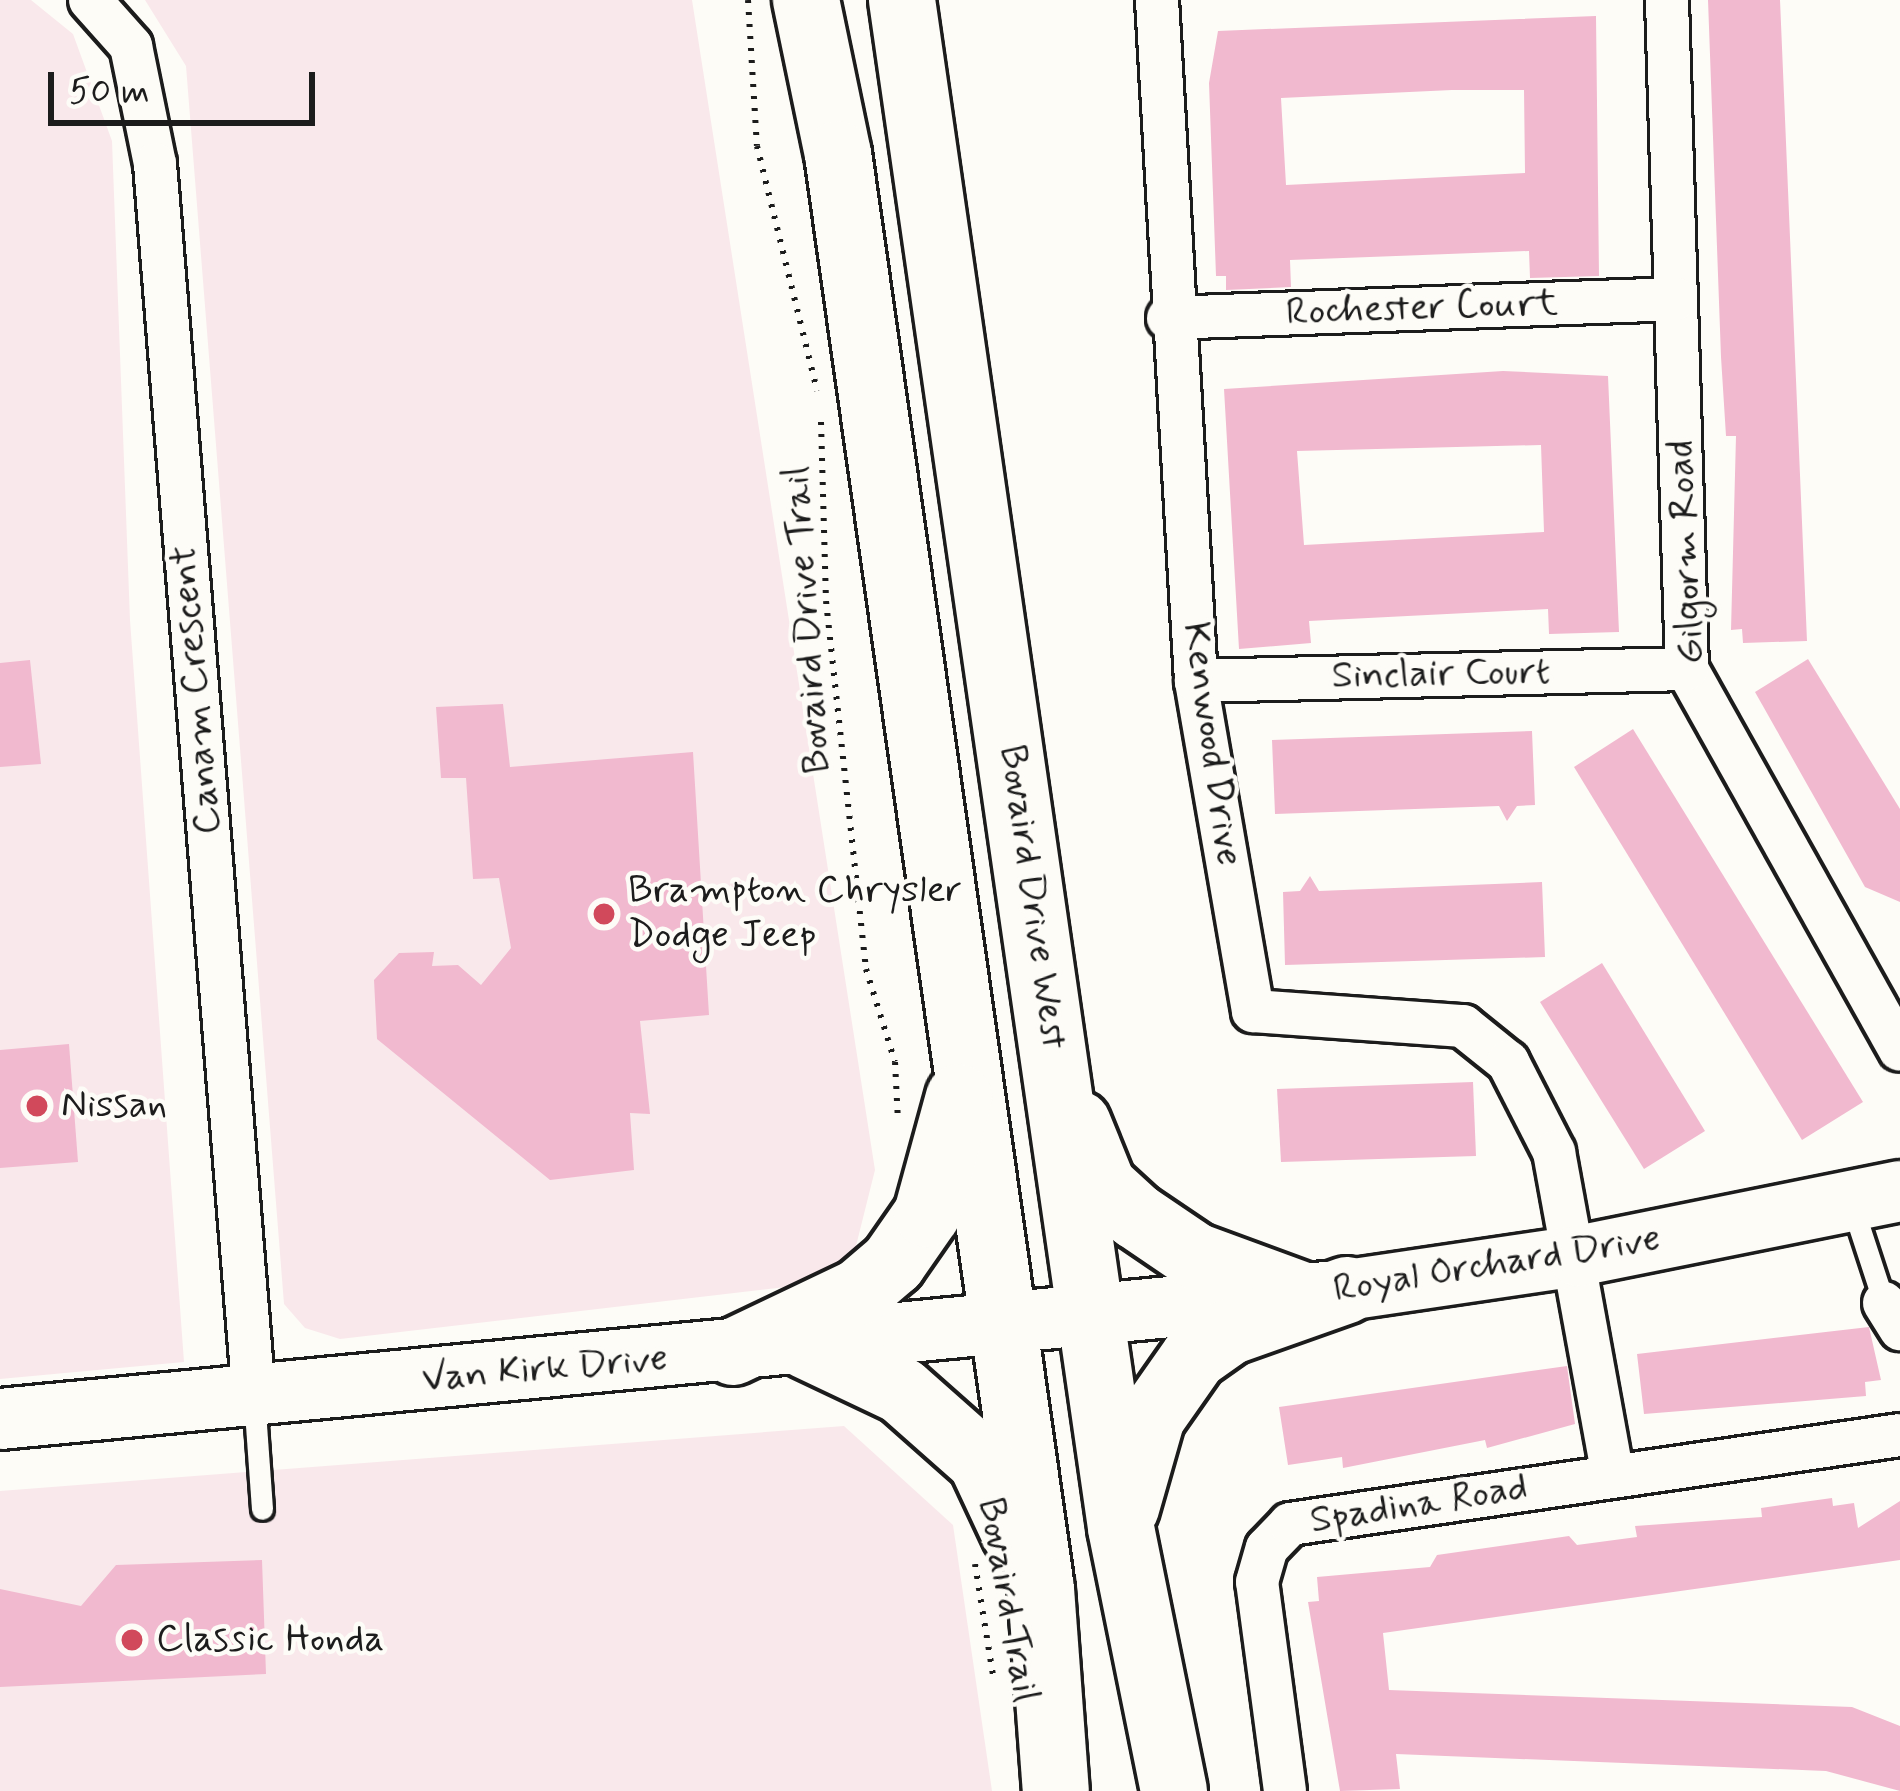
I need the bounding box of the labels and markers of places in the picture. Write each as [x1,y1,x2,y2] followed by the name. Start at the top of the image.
[628,869,962,960] place label: Brampton Chrysler Dodge Jeep
[591,901,617,927] marker: Brampton Chrysler Dodge Jeep
[61,1083,167,1129] place label: Nissan
[24,1093,50,1119] marker: Nissan
[156,1617,388,1663] place label: Classic Honda
[119,1627,145,1653] marker: Classic Honda

